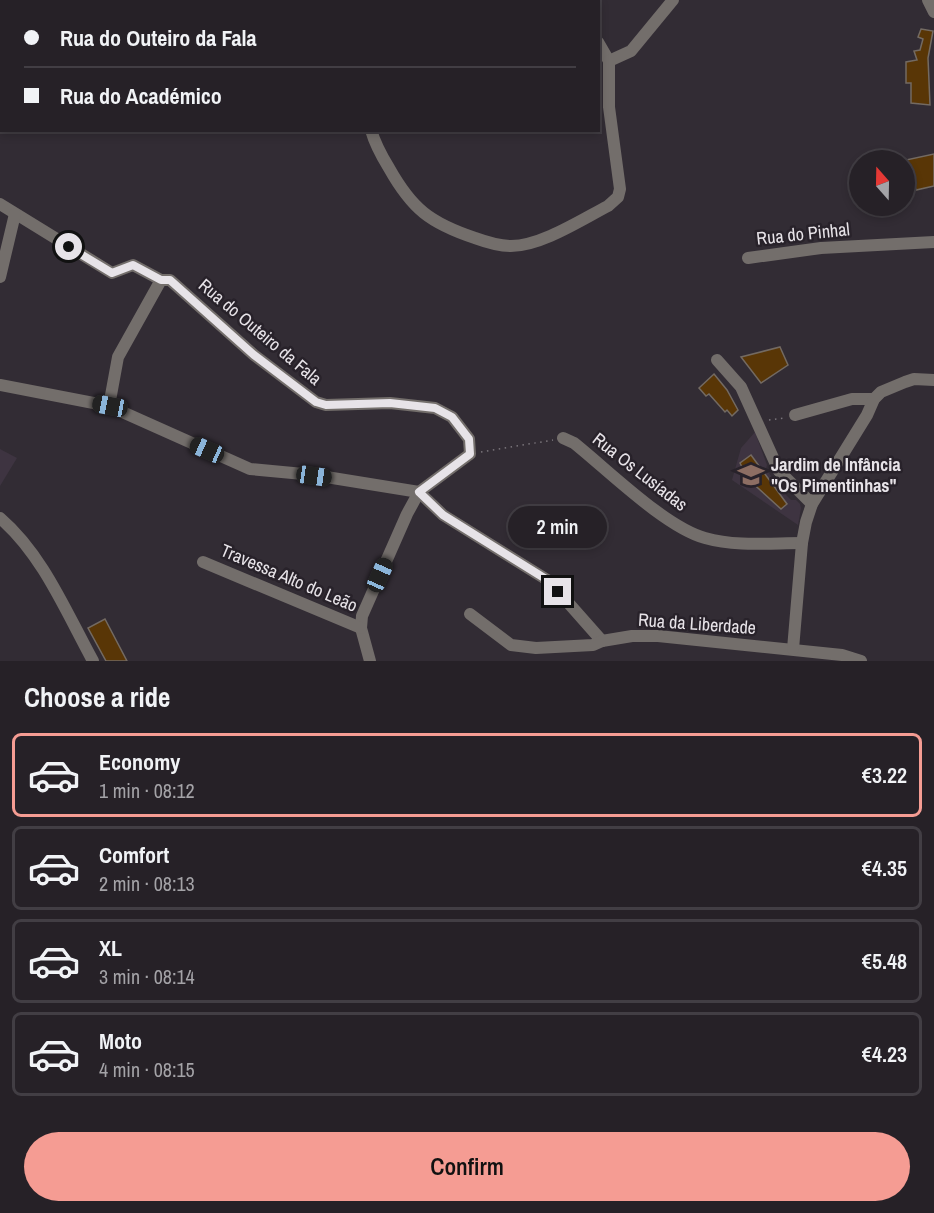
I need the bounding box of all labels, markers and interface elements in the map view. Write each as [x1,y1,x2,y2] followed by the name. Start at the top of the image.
[60,23,257,53] text: Rua do Outeiro da Fala
[60,81,222,111] text: Rua do Académico
[849,150,915,216] north arrow
[849,150,915,216] map controls
[755,216,851,251] street label: Rua do Pinhal
[55,233,82,260] route start
[193,273,327,391] street label: Rua do Outeiro da Fala
[91,394,129,418] car
[588,427,693,517] street label: Rua Os Lusíadas
[187,434,227,466] car
[771,452,901,498] place label: Jardim de Infância "Os Pimentinhas"
[736,460,766,490] school or university icon: Jardim de Infância "Os Pimentinhas"
[295,465,333,487] car
[508,505,608,547] callout: 2 min
[536,513,579,540] text: 2 min
[217,537,361,618] street label: Travessa Alto do Leão
[364,555,396,595] car
[544,578,571,605] route end
[637,607,757,640] street label: Rua da Liberdade
[24,679,170,715] text: Choose a ride
[99,747,180,777] text: Economy
[27,748,81,802] icon: car
[862,760,907,790] text: €3.22
[99,777,195,804] text: 1 min · 08:12
[99,840,169,870] text: Comfort
[27,841,81,895] icon: car
[862,853,907,883] text: €4.35
[99,870,195,897] text: 2 min · 08:13
[99,933,122,963] text: XL
[27,934,81,988] icon: car
[862,946,907,976] text: €5.48
[99,963,195,990] text: 3 min · 08:14
[99,1026,142,1056] text: Moto
[27,1027,81,1081] icon: car
[862,1039,907,1069] text: €4.23
[99,1056,195,1083] text: 4 min · 08:15
[24,1132,910,1201] button: Confirm

